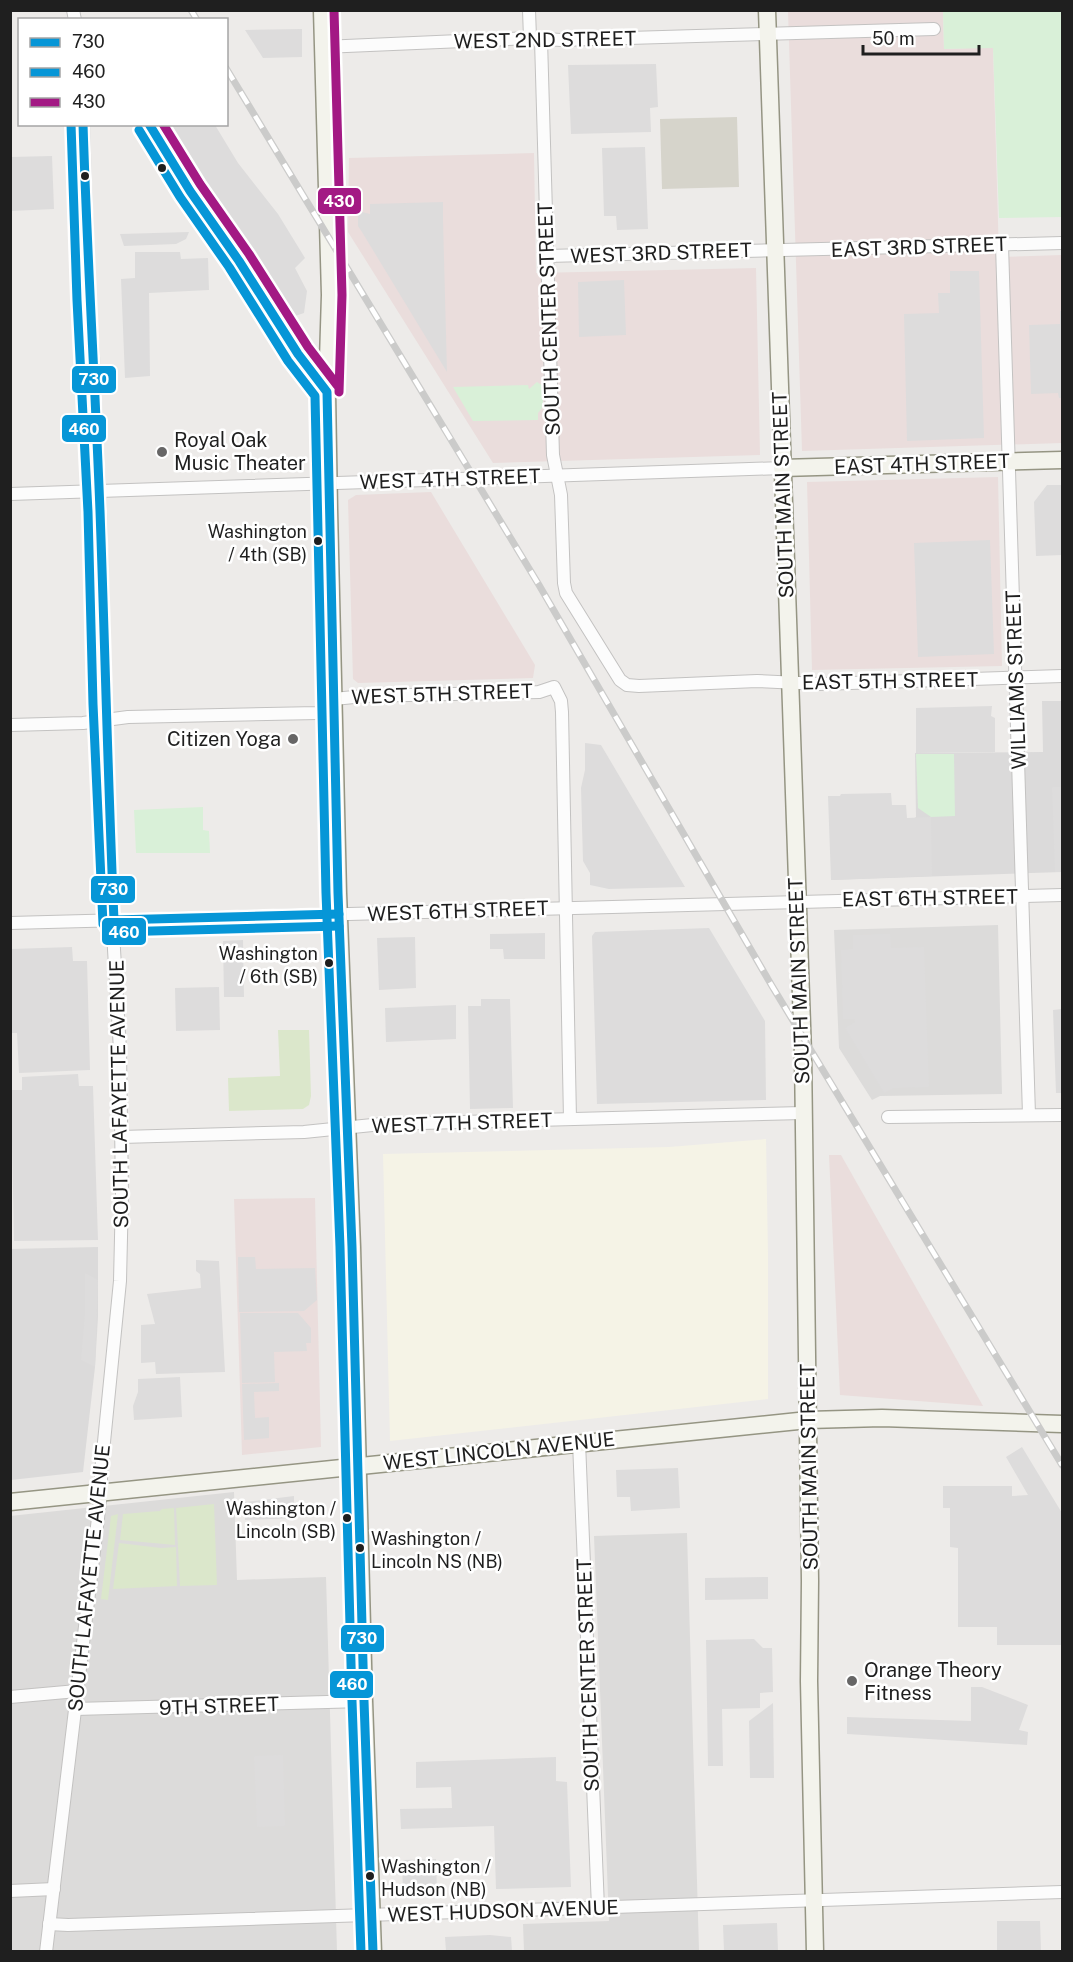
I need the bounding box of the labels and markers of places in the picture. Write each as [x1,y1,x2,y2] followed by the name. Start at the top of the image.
[156,162,168,174] unlabelled marker
[79,170,91,182] unlabelled marker
[174,428,306,475] place label: Royal Oak Music Theater
[155,445,169,459] marker: Royal Oak Music Theater
[208,521,307,565] place label: Washington / 4th (SB)
[312,535,324,547] marker: Washington / 4th (SB)
[167,727,281,751] place label: Citizen Yoga
[286,732,300,746] marker: Citizen Yoga
[219,943,318,987] place label: Washington / 6th (SB)
[323,957,335,969] marker: Washington / 6th (SB)
[226,1498,337,1542] place label: Washington / Lincoln (SB)
[341,1512,353,1524] marker: Washington / Lincoln (SB)
[371,1528,503,1572] place label: Washington / Lincoln NS (NB)
[354,1542,366,1554] marker: Washington / Lincoln NS (NB)
[864,1658,1002,1705] place label: Orange Theory Fitness
[845,1674,859,1688] marker: Orange Theory Fitness
[381,1856,492,1900] place label: Washington / Hudson (NB)
[364,1870,376,1882] marker: Washington / Hudson (NB)

